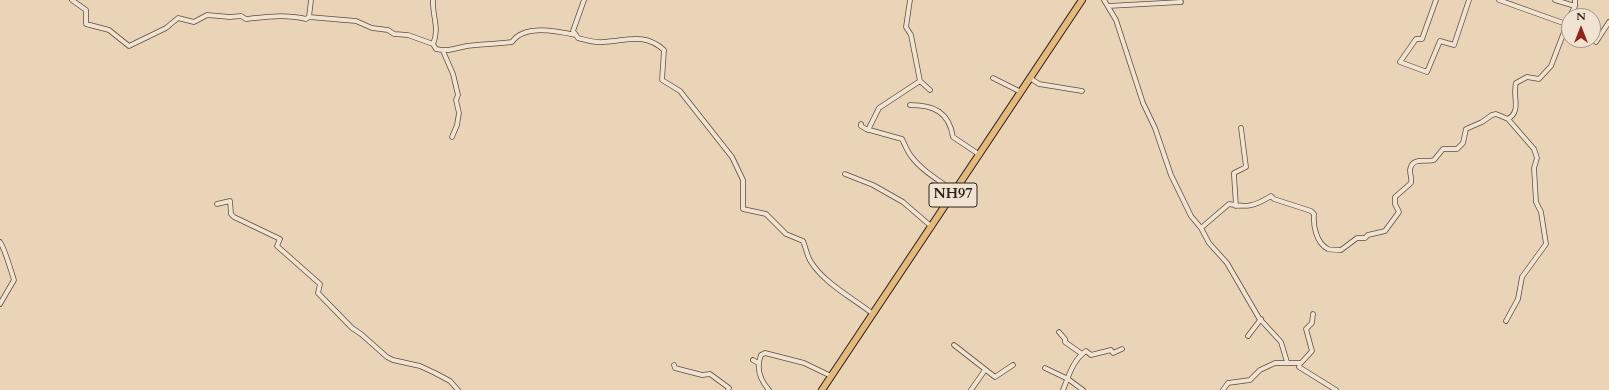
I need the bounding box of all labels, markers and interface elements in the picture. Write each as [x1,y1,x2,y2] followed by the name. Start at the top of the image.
[1561,8,1601,48] north arrow
[1576,9,1586,24] text: N
[929,183,977,207] road number: NH97

